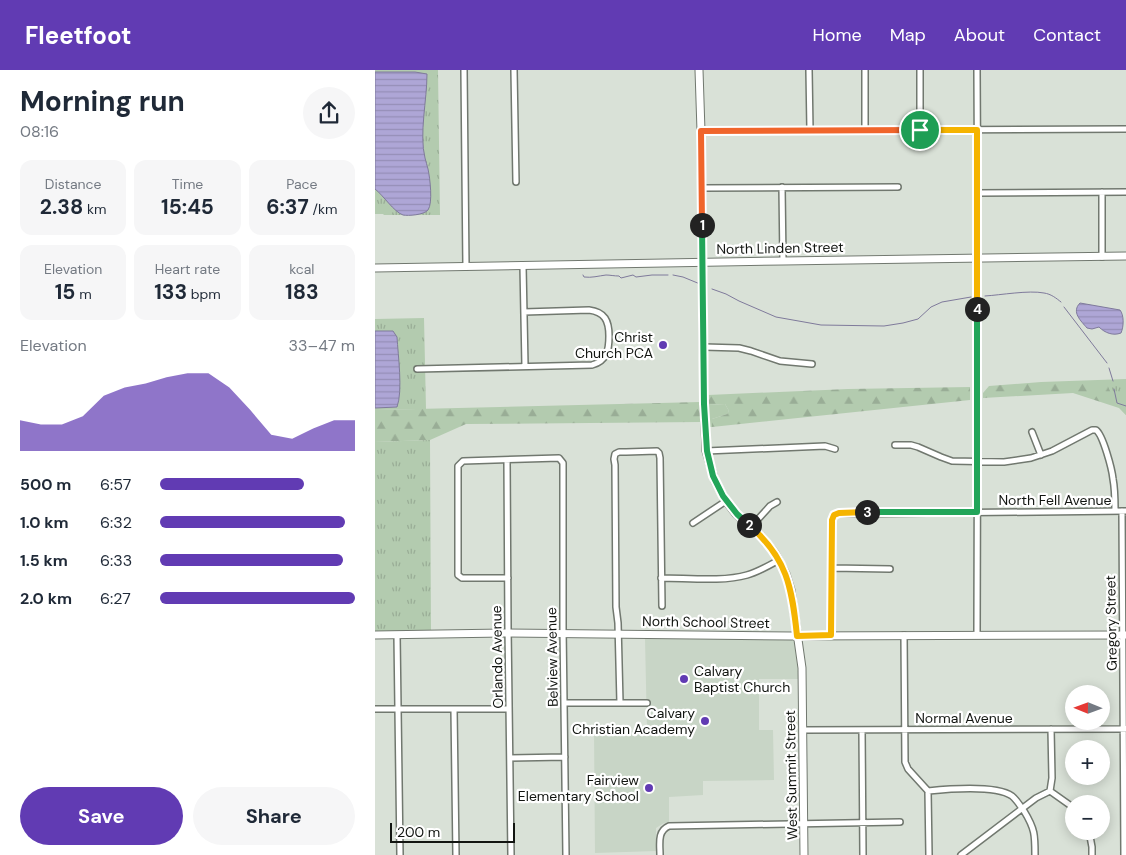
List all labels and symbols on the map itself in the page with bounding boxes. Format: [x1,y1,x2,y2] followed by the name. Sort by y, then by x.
[899,109,941,151] pin
[689,212,715,238] pin: 1
[716,238,844,258] street label: North Linden Street
[965,296,989,322] pin: 4
[575,328,653,362] place label: Christ Church PCA
[657,339,669,351] marker: Christ Church PCA
[998,491,1112,509] street label: North Fell Avenue
[855,500,879,524] pin: 3
[737,512,761,538] pin: 2
[1101,575,1121,671] street label: Gregory Street
[487,605,507,709] street label: Orlando Avenue
[542,607,562,707] street label: Belview Avenue
[642,612,770,632] street label: North School Street
[694,662,790,696] place label: Calvary Baptist Church
[678,673,690,685] marker: Calvary Baptist Church
[1065,685,1110,730] north arrow
[572,704,695,738] place label: Calvary Christian Academy
[915,709,1013,727] street label: Normal Avenue
[781,710,801,840] street label: West Summit Street
[699,715,711,727] marker: Calvary Christian Academy
[518,771,639,805] place label: Fairview Elementary School
[643,782,655,794] marker: Fairview Elementary School
[390,820,515,843] scale bar

